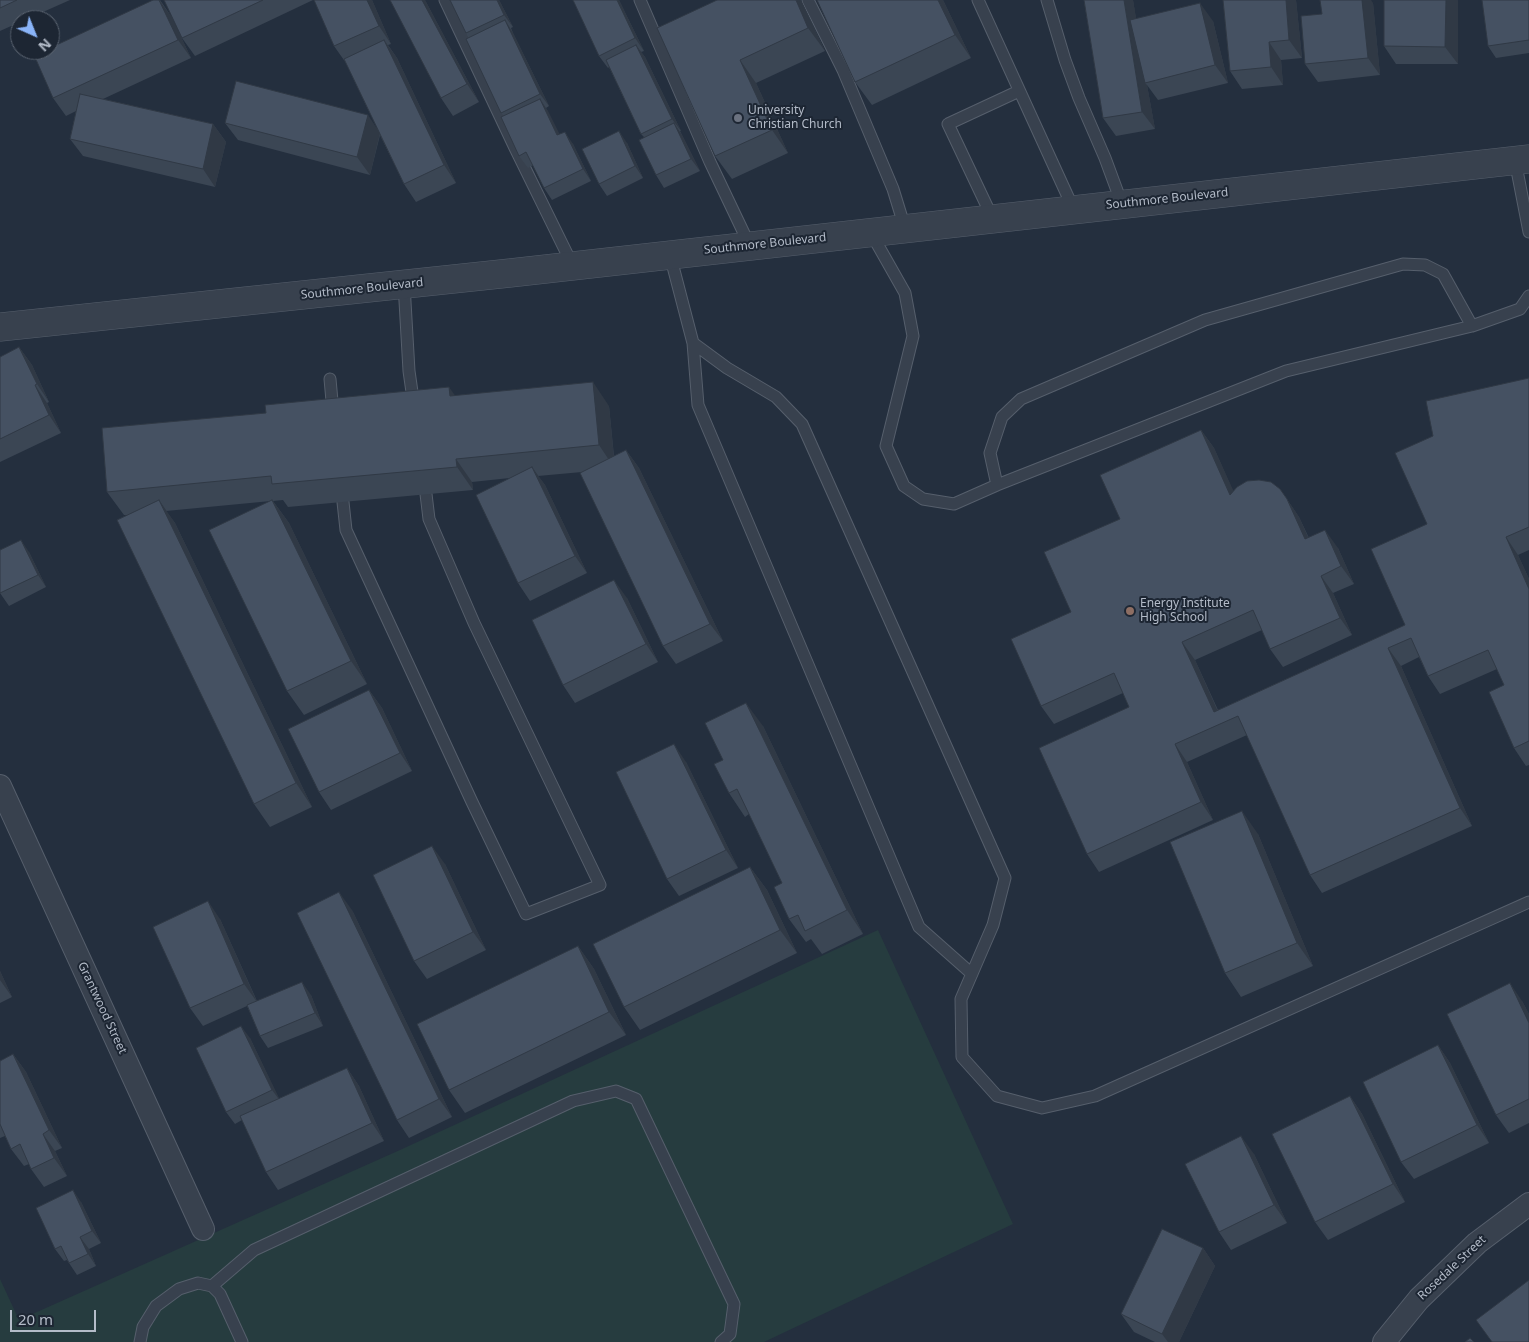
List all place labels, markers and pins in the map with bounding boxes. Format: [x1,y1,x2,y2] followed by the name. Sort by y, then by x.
[748,104,842,132] place label: University Christian Church
[732,112,744,124] marker: University Christian Church
[1140,597,1230,625] place label: Energy Institute High School
[1124,605,1136,617] marker: Energy Institute High School

